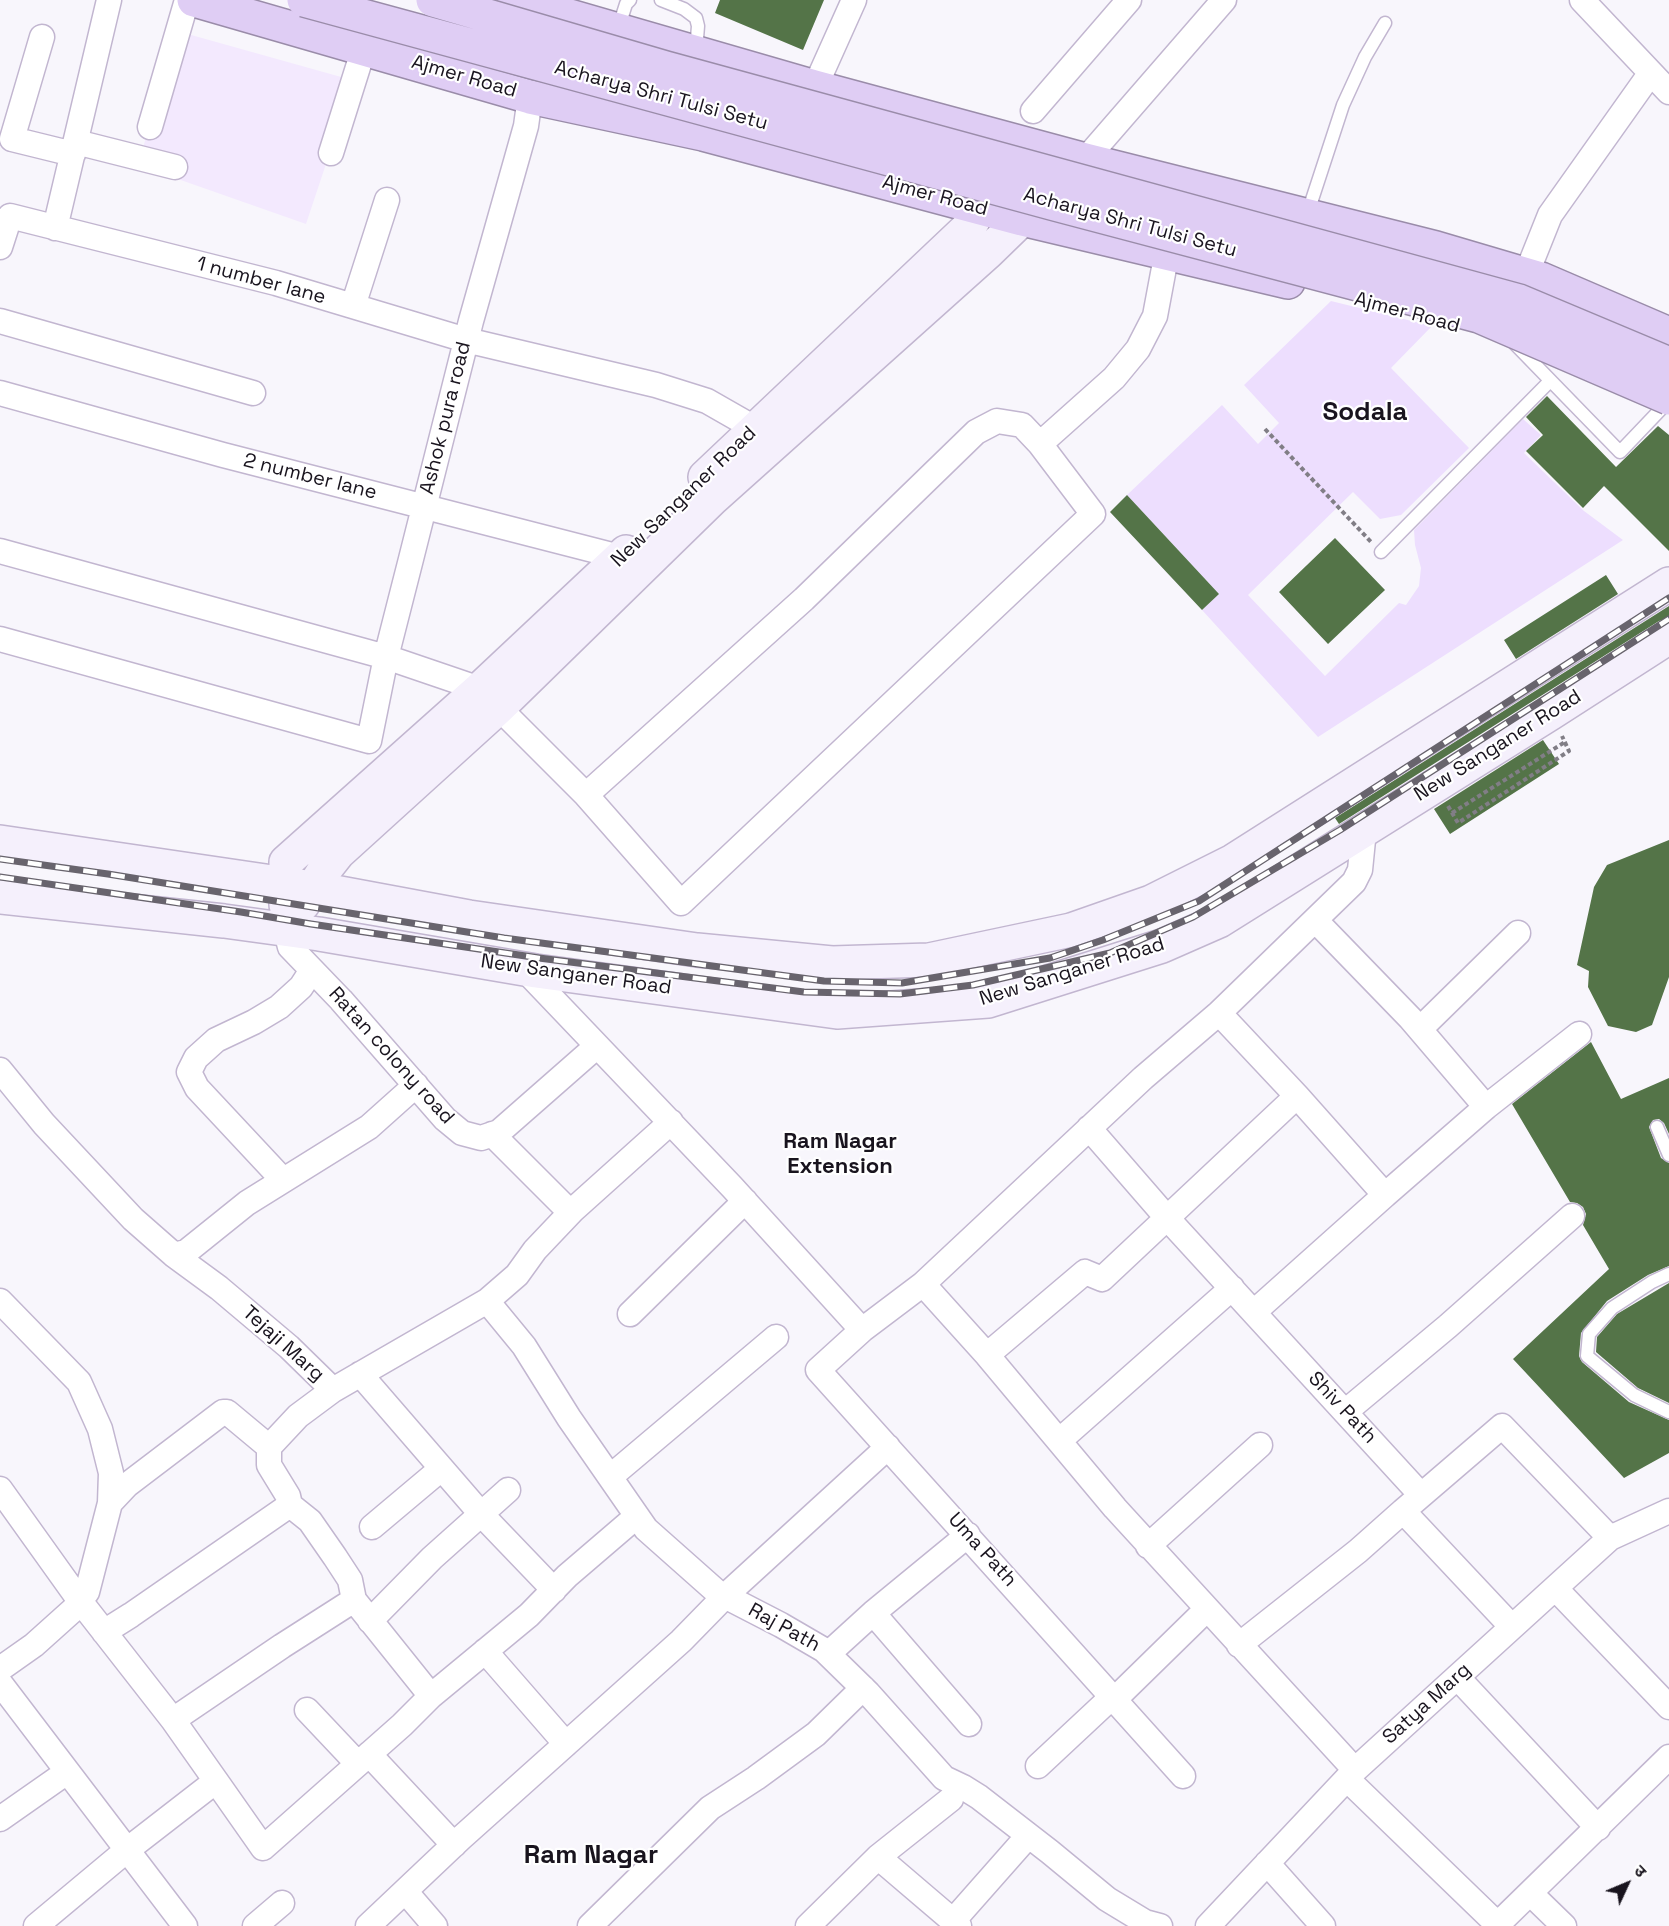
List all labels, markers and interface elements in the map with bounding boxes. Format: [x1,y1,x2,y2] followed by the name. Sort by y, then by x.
[409,51,519,103] street label: Ajmer Road
[552,56,770,136] street label: Acharya Shri Tulsi Setu
[880,170,990,222] street label: Ajmer Road
[1021,183,1239,263] street label: Acharya Shri Tulsi Setu
[194,252,328,310] street label: 1 number lane
[1352,287,1462,339] street label: Ajmer Road
[415,339,477,497] street label: Ashok pura road
[1322,397,1408,429] district label: Sodala
[606,422,762,572] street label: New Sanganer Road
[241,449,379,505] street label: 2 number lane
[1410,685,1586,807] street label: New Sanganer Road
[977,932,1167,1012] street label: New Sanganer Road
[479,950,673,1000] street label: New Sanganer Road
[323,982,459,1130] street label: Ratan colony road
[783,1129,897,1180] district label: Ram Nagar Extension
[237,1301,329,1387] street label: Tejaji Marg
[1303,1367,1381,1449] street label: Shiv Path
[943,1508,1021,1592] street label: Uma Path
[744,1599,824,1657] street label: Raj Path
[1378,1658,1476,1750] street label: Satya Marg
[524,1840,658,1872] district label: Ram Nagar
[1597,1854,1657,1914] north arrow
[1629,1860,1651,1882] text: उ

